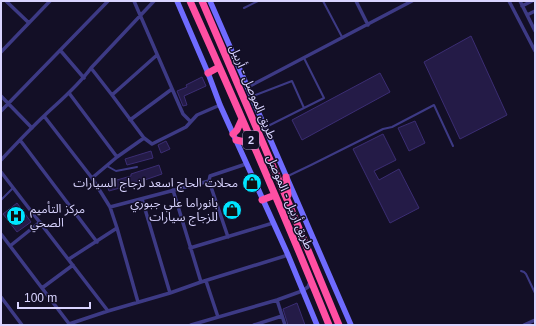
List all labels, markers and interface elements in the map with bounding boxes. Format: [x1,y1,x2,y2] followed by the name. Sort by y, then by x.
[226,42,280,142] street label: طريق الموصل - أربيل
[243,131,259,149] road number: 2
[263,152,317,252] street label: طريق أربيل - الموصل
[241,172,263,194] shop icon: محلات الحاج اسعد لزجاج السيارات
[73,176,238,192] place label: محلات الحاج اسعد لزجاج السيارات
[130,196,218,226] place label: بانوراما علي جبوري للزجاج سيارات
[221,199,243,221] shop icon: بانوراما علي جبوري للزجاج سيارات
[30,201,85,233] place label: مركز التأميم الصحي
[5,205,27,227] hospital icon: مركز التأميم الصحي
[18,284,90,310] scale bar
[24,291,57,305] text: 100 m

